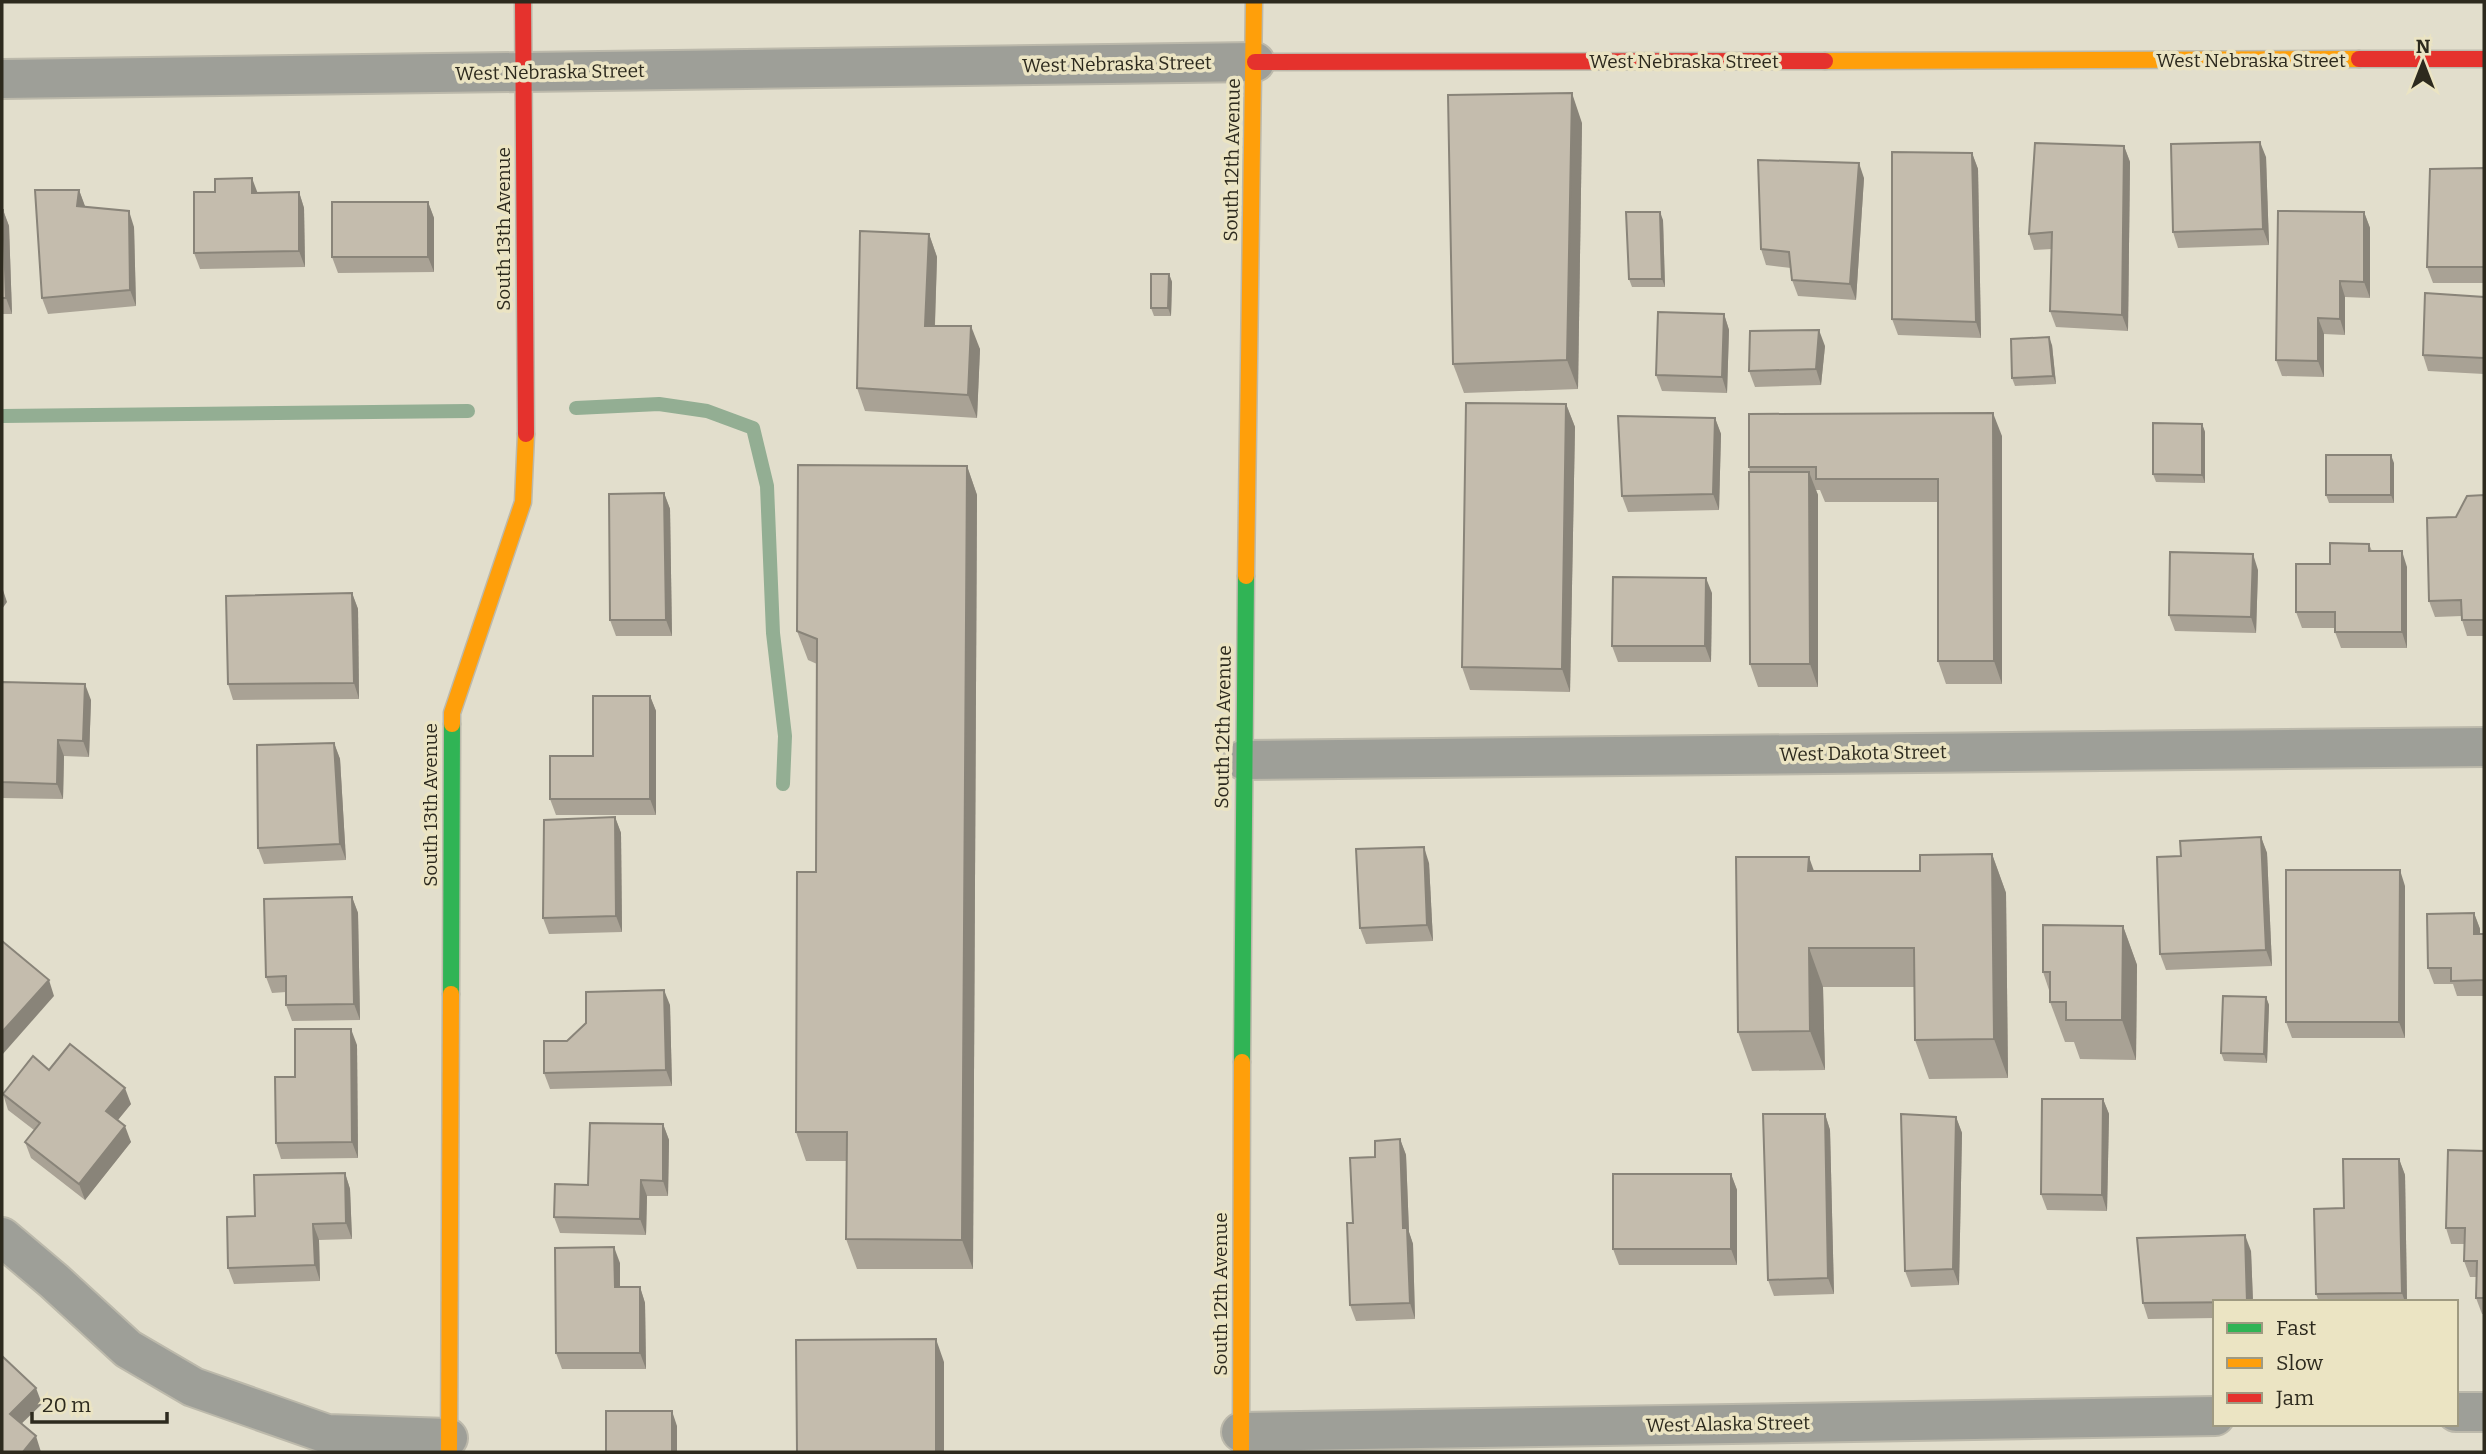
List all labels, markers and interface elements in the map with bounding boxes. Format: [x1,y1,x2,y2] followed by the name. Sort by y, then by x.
[2388,28,2458,98] north arrow
[2416,35,2431,58] text: N
[2156,49,2346,72] street label: West Nebraska Street
[1589,50,1779,73] street label: West Nebraska Street
[1022,51,1212,77] street label: West Nebraska Street
[455,59,645,85] street label: West Nebraska Street
[1219,78,1245,242] street label: South 12th Avenue
[492,147,515,311] street label: South 13th Avenue
[1210,645,1236,809] street label: South 12th Avenue
[419,723,442,887] street label: South 13th Avenue
[1779,740,1947,766] street label: West Dakota Street
[1209,1212,1232,1376] street label: South 12th Avenue
[2213,1300,2458,1426] legend
[2276,1315,2317,1341] text: Fast
[2276,1350,2323,1376] text: Slow
[32,1380,166,1424] scale bar
[2275,1385,2314,1411] text: Jam
[42,1392,91,1418] text: 20 m
[1646,1411,1810,1437] street label: West Alaska Street

